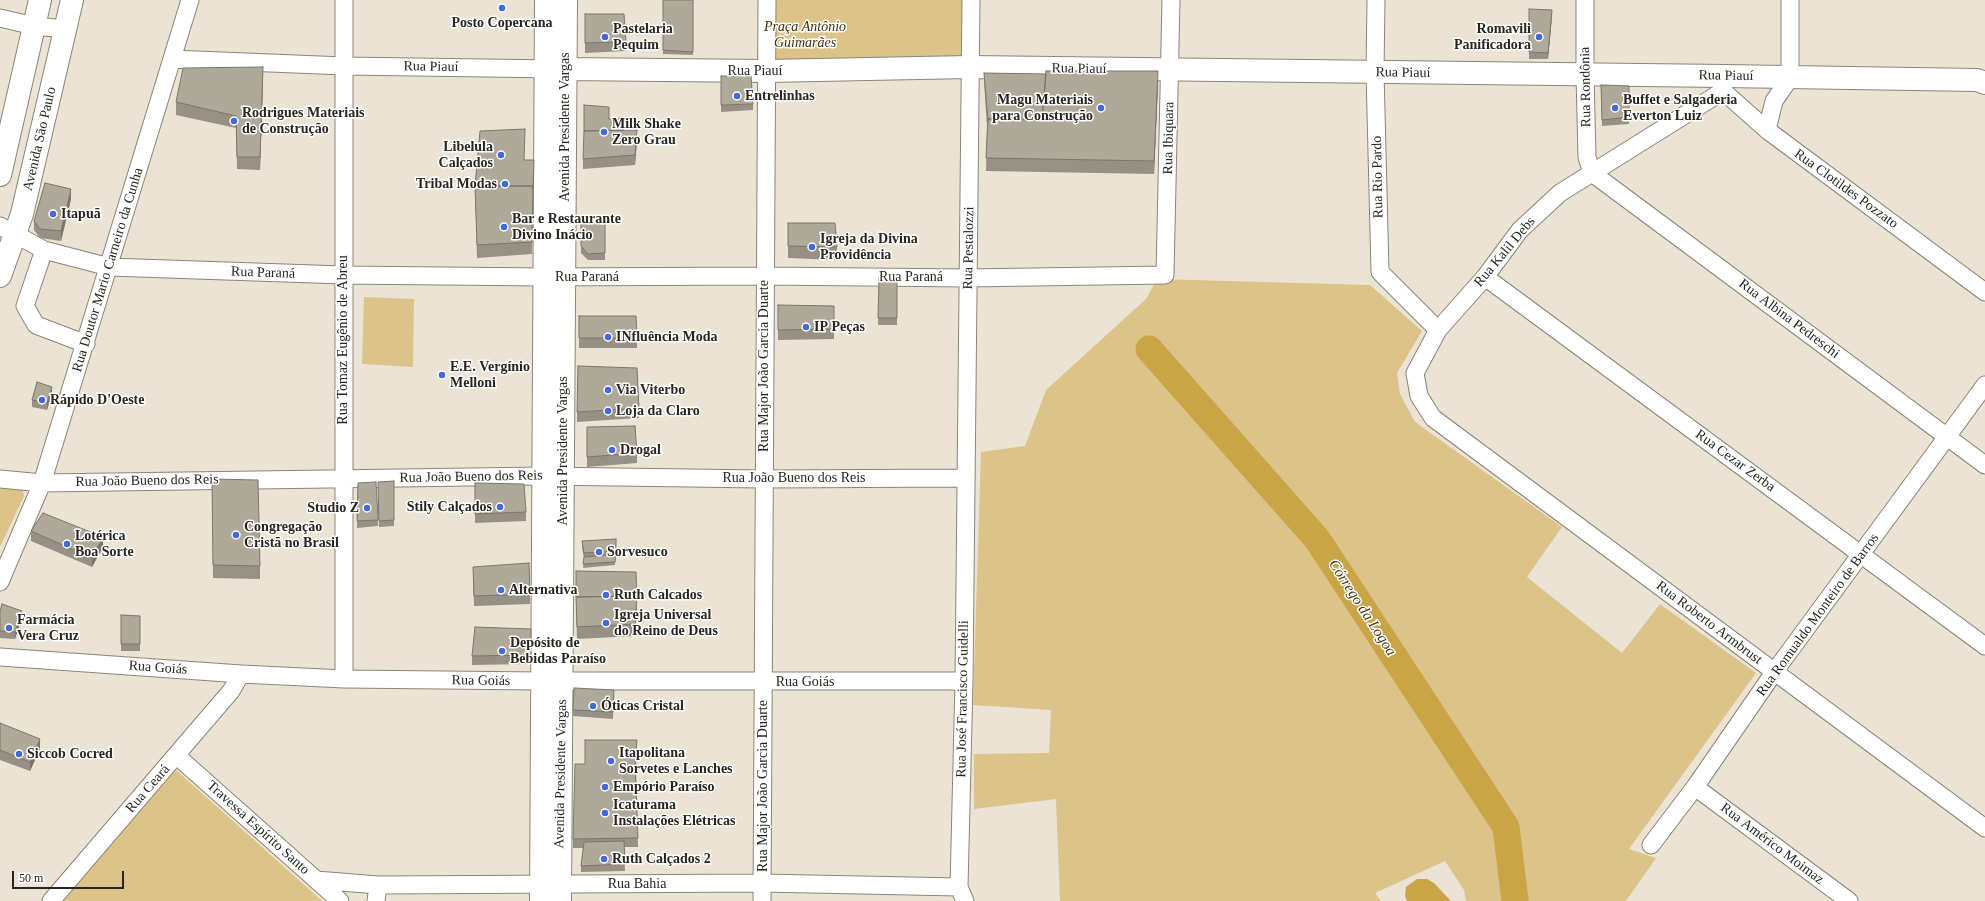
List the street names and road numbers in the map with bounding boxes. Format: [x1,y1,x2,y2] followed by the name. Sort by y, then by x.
[1577,47,1595,127] street label: Rua Rondônia
[557,52,573,202] street label: Avenida Presidente Vargas
[403,58,459,76] street label: Rua Piauí
[1051,60,1107,78] street label: Rua Piauí
[728,63,782,79] street label: Rua Piauí
[1375,64,1431,82] street label: Rua Piauí
[1698,67,1754,85] street label: Rua Piauí
[20,85,60,193] street label: Avenida São Paulo
[1160,102,1178,174] street label: Rua Ibiquara
[1369,136,1387,218] street label: Rua Rio Pardo
[1791,146,1901,232] street label: Rua Clotildes Pozzato
[69,166,147,374] street label: Rua Doutor Mario Carneiro da Cunha
[960,206,978,290] street label: Rua Pestalozzi
[1471,214,1539,290] street label: Rua Kalil Debs
[335,255,351,425] street label: Rua Tomaz Eugênio de Abreu
[231,263,295,283] street label: Rua Paraná
[555,269,619,285] street label: Rua Paraná
[879,269,943,285] street label: Rua Paraná
[1735,276,1843,362] street label: Rua Albina Pedreschi
[756,280,772,452] street label: Rua Major João Garcia Duarte
[555,376,571,526] street label: Avenida Presidente Vargas
[1692,426,1778,496] street label: Rua Cezar Zerba
[399,467,543,487] street label: Rua João Bueno dos Reis
[722,470,866,486] street label: Rua João Bueno dos Reis
[75,471,219,491] street label: Rua João Bueno dos Reis
[1753,530,1883,700] street label: Rua Romualdo Monteiro de Barros
[1653,578,1765,668] street label: Rua Roberto Armbrust
[953,620,973,778] street label: Rua José Francisco Guidelli
[128,658,188,678] street label: Rua Goiás
[452,672,510,690] street label: Rua Goiás
[776,674,834,690] street label: Rua Goiás
[551,699,571,849] street label: Avenida Presidente Vargas
[755,700,771,872] street label: Rua Major João Garcia Duarte
[122,761,174,817] street label: Rua Ceará
[203,777,313,879] street label: Travessa Espírito Santo
[1717,800,1827,888] street label: Rua Américo Moimaz
[608,876,666,892] street label: Rua Bahia

